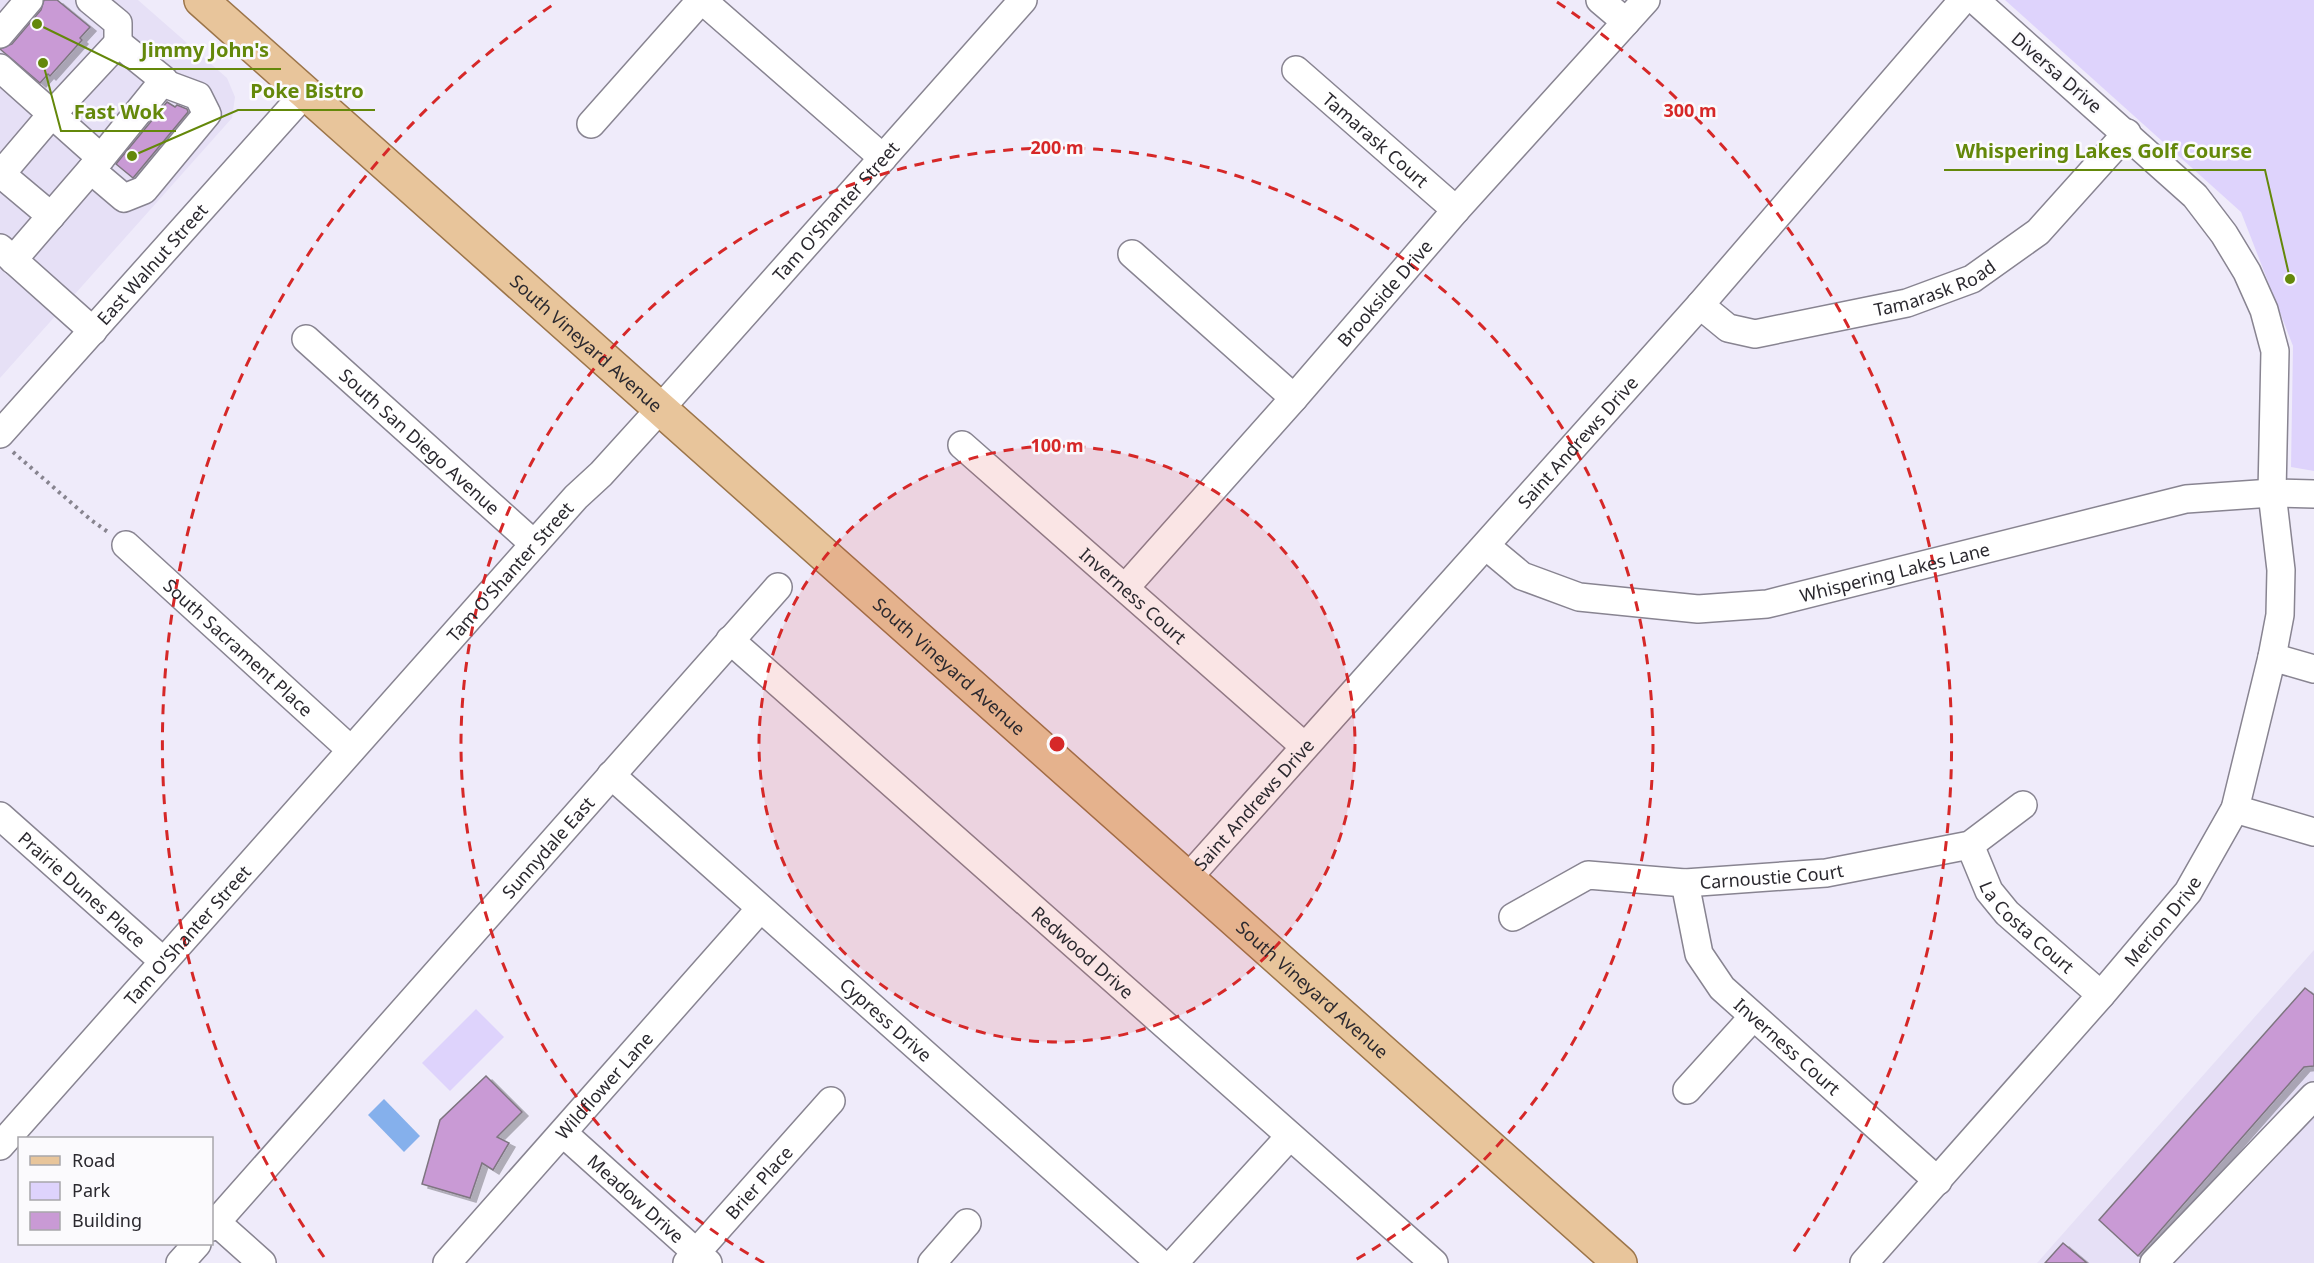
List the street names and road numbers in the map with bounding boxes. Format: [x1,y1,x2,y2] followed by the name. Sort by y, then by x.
[2007,26,2107,118] street label: Diversa Drive
[1318,87,1434,193] street label: Tamarask Court
[767,136,905,286] street label: Tam O'Shanter Street
[91,198,213,330] street label: East Walnut Street
[1332,234,1437,351] street label: Brookside Drive
[1872,254,2000,321] street label: Tamarask Road
[505,269,668,417] street label: South Vineyard Avenue
[334,363,505,520] street label: South San Diego Avenue
[1512,371,1643,513] street label: Saint Andrews Drive
[441,496,579,647] street label: Tam O'Shanter Street
[1797,537,1992,607] street label: Whispering Lakes Lane
[1075,542,1192,649] street label: Inverness Court
[159,573,318,722] street label: South Sacrament Place
[868,592,1031,740] street label: South Vineyard Avenue
[1188,733,1319,876] street label: Saint Andrews Drive
[496,791,600,903] street label: Sunnydale East
[13,826,151,952] street label: Prairie Dunes Place
[1699,858,1846,894] street label: Carnoustie Court
[119,860,256,1010] street label: Tam O'Shanter Street
[2118,872,2206,971] street label: Merion Drive
[1974,877,2080,979] street label: La Costa Court
[1027,901,1139,1004] street label: Redwood Drive
[1231,915,1394,1063] street label: South Vineyard Avenue
[835,972,937,1067] street label: Cypress Drive
[1729,993,1846,1100] street label: Inverness Court
[550,1027,658,1144] street label: Wildflower Lane
[720,1140,798,1224] street label: Brier Place
[583,1149,689,1248] street label: Meadow Drive

